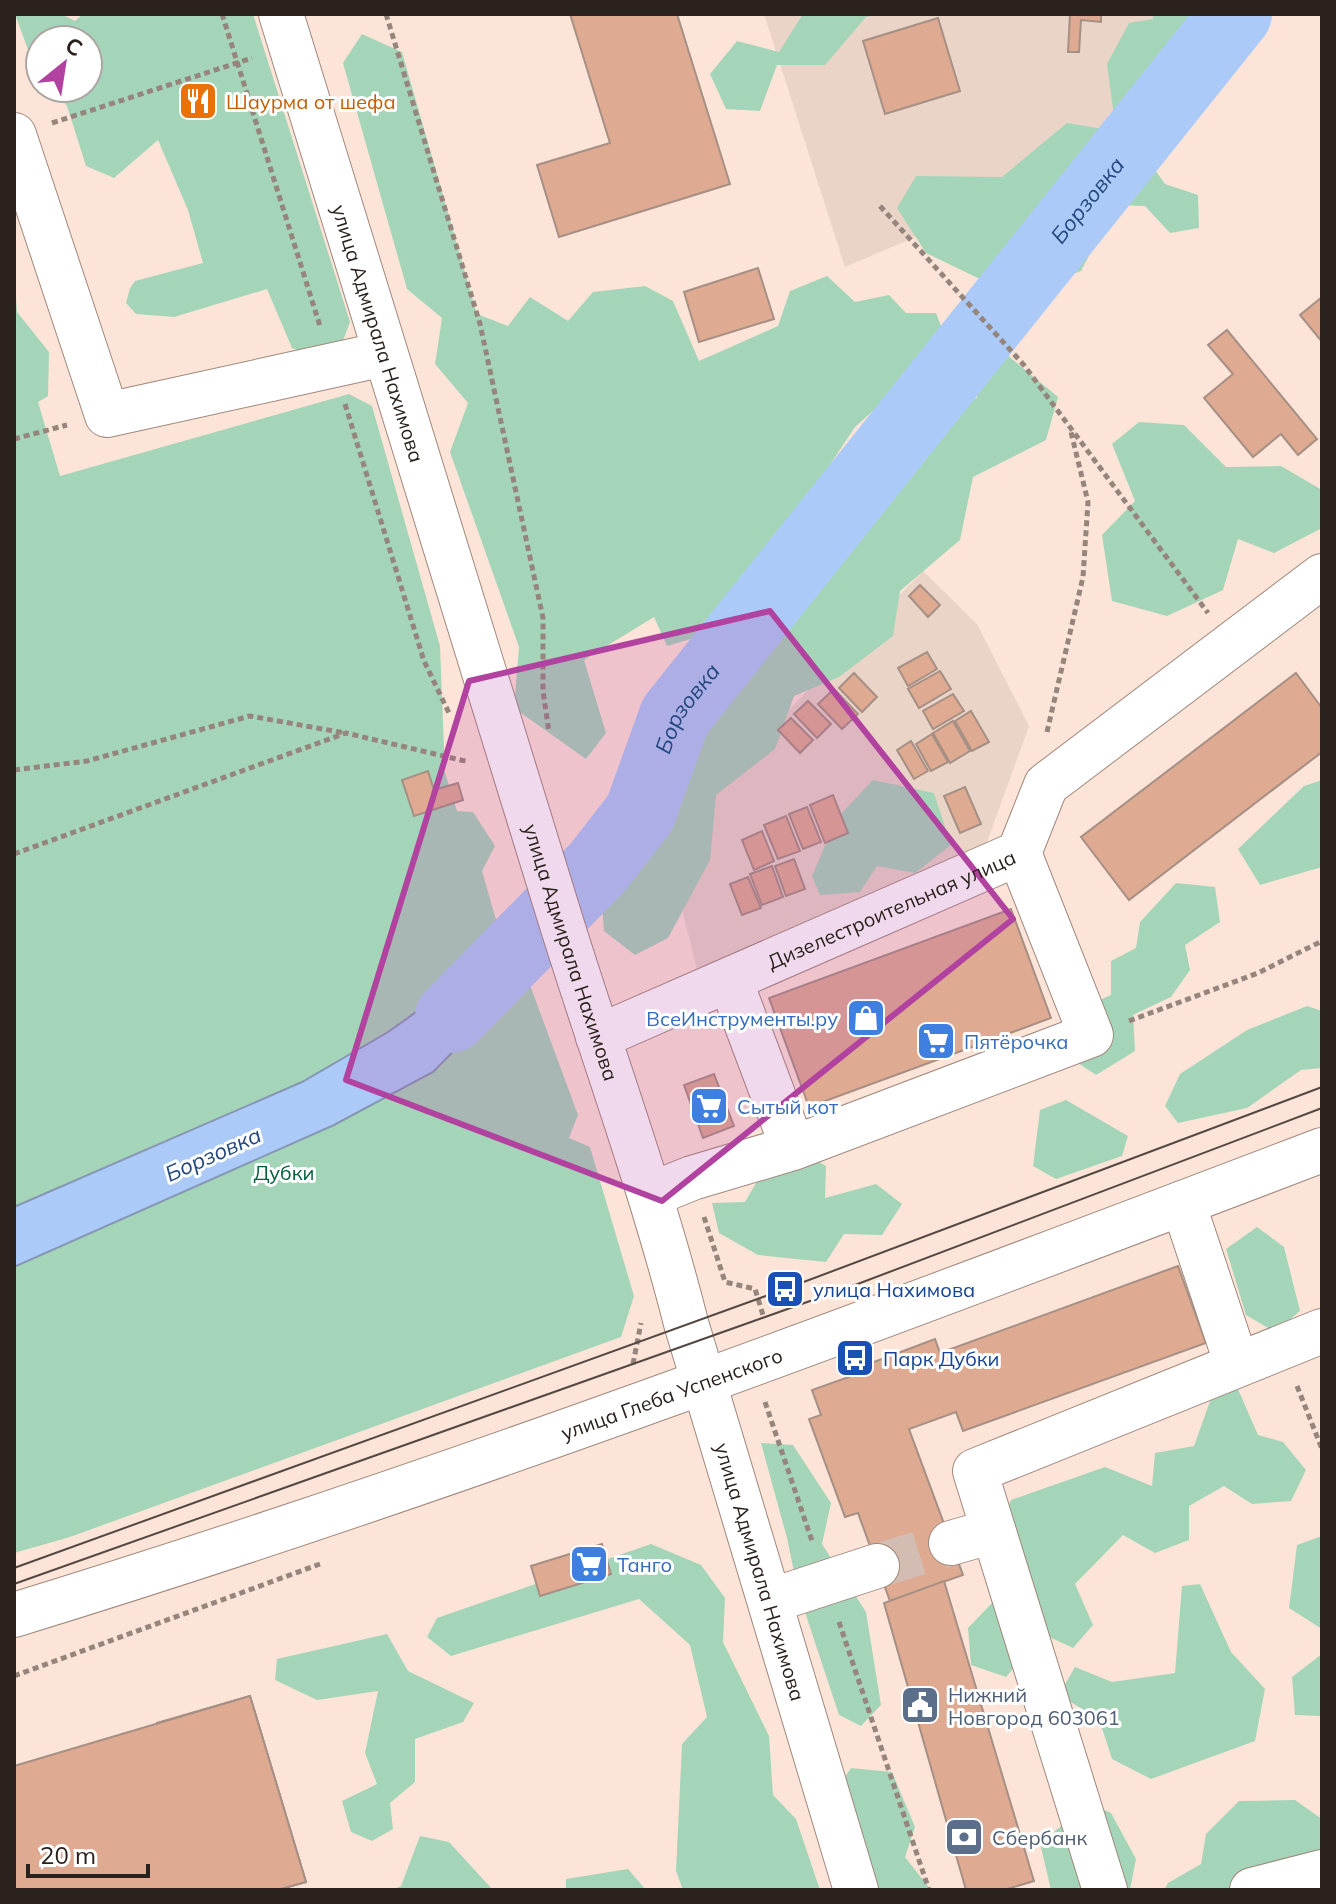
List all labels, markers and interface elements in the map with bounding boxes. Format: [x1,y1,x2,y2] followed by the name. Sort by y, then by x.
[24,24,104,104] north arrow
[60,31,88,63] text: С
[177,80,219,122] restaurant icon: Шаурма от шефа
[226,89,396,114] place label: Шаурма от шефа
[1044,151,1130,249] water label: Борзовка
[327,202,430,465] street label: улица Адмирала Нахимова
[649,657,726,757] water label: Борзовка
[519,821,624,1084] street label: улица Адмирала Нахимова
[763,844,1019,974] street label: Дизелестроительная улица
[845,997,887,1039] shop icon: ВсеИнструменты.ру
[646,1006,838,1031] place label: ВсеИнструменты.ру
[915,1020,957,1062] supermarket icon: Пятёрочка
[964,1029,1068,1054] place label: Пятёрочка
[688,1085,730,1127] supermarket icon: Сытый кот
[737,1094,839,1119] place label: Сытый кот
[160,1120,266,1188] water label: Борзовка
[254,1160,314,1185] park label: Дубки
[764,1268,806,1310] bus stop icon: улица Нахимова
[813,1277,975,1302] place label: улица Нахимова
[834,1337,876,1379] bus stop icon: Парк Дубки
[557,1342,786,1445] street label: улица Глеба Успенского
[883,1346,999,1371] place label: Парк Дубки
[710,1440,811,1704] street label: улица Адмирала Нахимова
[568,1543,610,1585] supermarket icon: Танго
[617,1552,672,1577] place label: Танго
[948,1682,1120,1730] place label: Нижний Новгород 603061
[899,1684,941,1726] public building icon: Нижний Новгород 603061
[943,1816,985,1858] bank icon: Сбербанк
[992,1825,1087,1850] place label: Сбербанк
[28,1828,148,1878] scale bar
[40,1840,96,1870] text: 20 m

